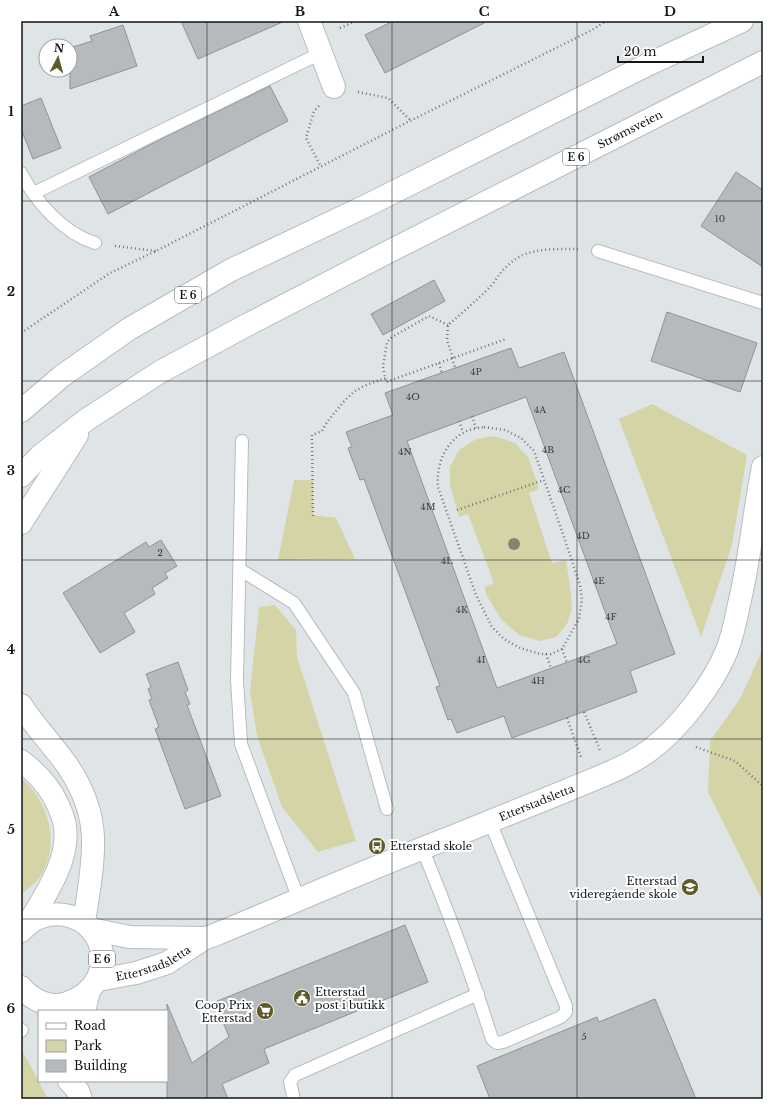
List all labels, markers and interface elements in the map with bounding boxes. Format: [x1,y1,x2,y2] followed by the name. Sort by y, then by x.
[108,3,120,20] text: A
[295,3,305,20] text: B
[479,3,490,20] text: C
[664,3,676,20] text: D
[38,38,78,78] north arrow
[618,38,703,64] scale bar
[53,41,66,56] text: N
[624,44,656,59] text: 20 m
[8,103,14,120] text: 1
[595,107,665,152] street label: Strømsveien
[563,149,589,165] road number: E 6
[715,213,725,224] house number: 10
[7,283,15,300] text: 2
[175,287,201,303] road number: E 6
[470,366,482,377] house number: 4P
[406,391,420,402] house number: 4O
[534,404,547,415] house number: 4A
[542,444,554,455] house number: 4B
[398,446,412,457] house number: 4N
[7,462,15,479] text: 3
[558,484,570,495] house number: 4C
[420,501,436,512] house number: 4M
[576,530,590,541] house number: 4D
[157,547,163,558] house number: 2
[441,555,453,566] house number: 4L
[593,575,605,586] house number: 4E
[456,604,469,615] house number: 4K
[605,611,617,622] house number: 4F
[7,641,16,658] text: 4
[476,654,486,665] house number: 4I
[577,654,591,665] house number: 4G
[531,675,545,686] house number: 4H
[497,781,577,824] street label: Etterstadsletta
[7,821,15,838] text: 5
[367,836,387,856] bus stop icon: Etterstad skole
[390,839,472,853] place label: Etterstad skole
[569,874,678,901] place label: Etterstad videregående skole
[680,877,700,897] school or university icon: Etterstad videregående skole
[114,942,194,984] street label: Etterstadsletta
[89,951,115,967] road number: E 6
[315,985,385,1012] place label: Etterstad post i butikk
[292,988,312,1008] public building icon: Etterstad post i butikk
[195,998,253,1025] place label: Coop Prix Etterstad
[7,1000,16,1017] text: 6
[255,1001,275,1021] supermarket icon: Coop Prix Etterstad
[38,1010,168,1082] legend
[74,1018,106,1033] text: Road
[581,1031,587,1042] house number: 5
[74,1038,102,1053] text: Park
[74,1058,128,1073] text: Building

